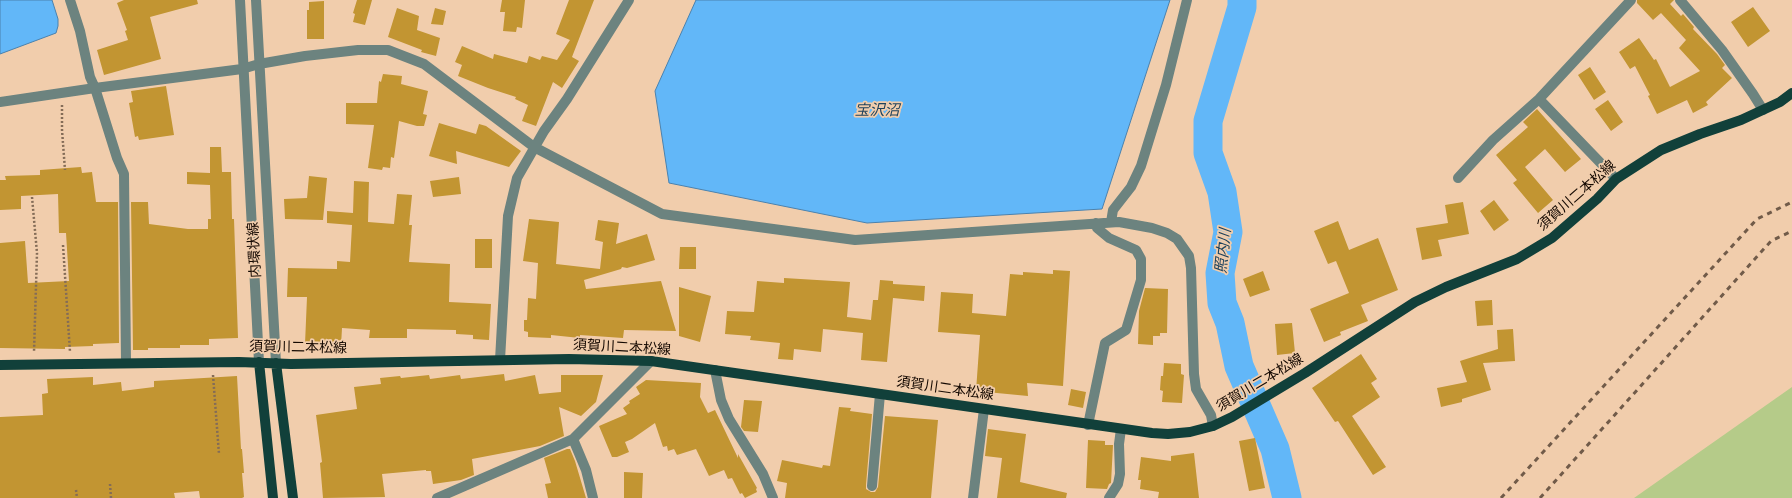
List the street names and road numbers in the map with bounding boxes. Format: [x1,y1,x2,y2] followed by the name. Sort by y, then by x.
[1535,158,1619,234] street label: 須賀川二本松線
[245,222,265,278] street label: 内環状線
[573,337,671,359] street label: 須賀川二本松線
[249,339,347,357] street label: 須賀川二本松線
[1214,351,1306,415] street label: 須賀川二本松線
[895,374,995,404] street label: 須賀川二本松線

